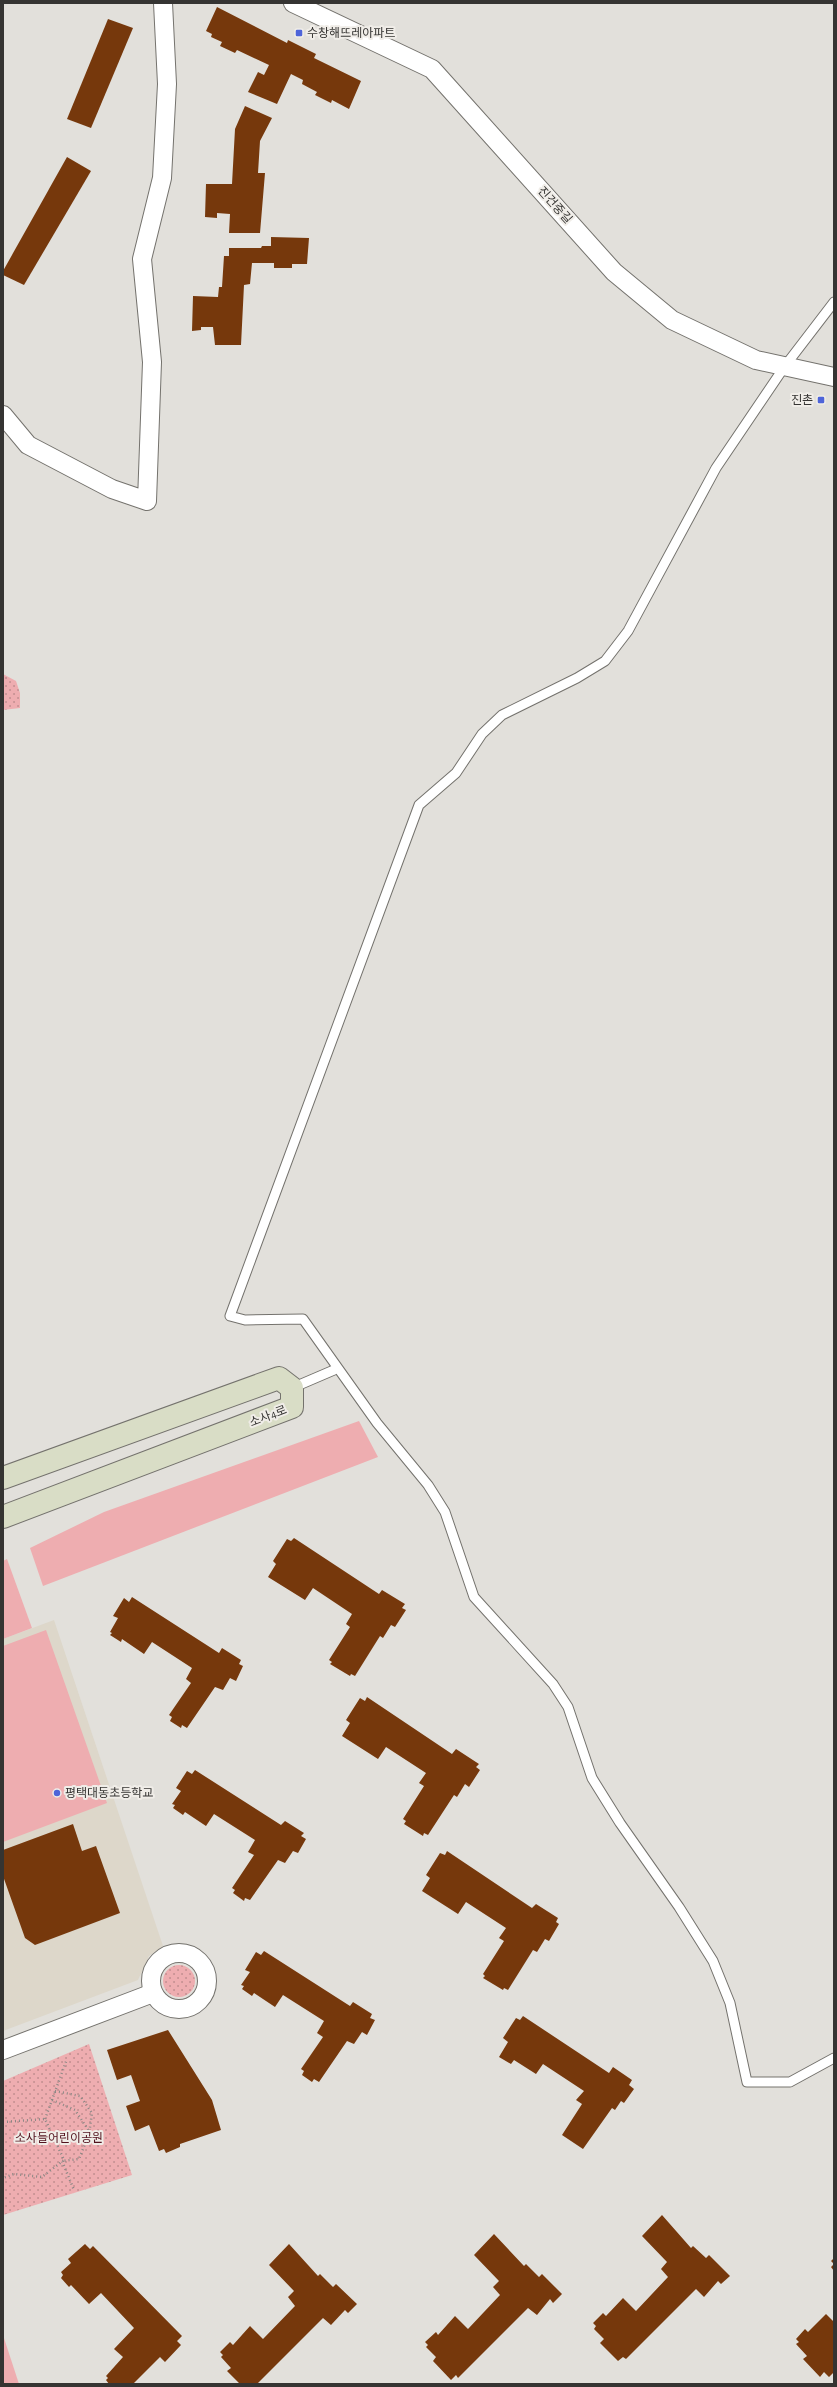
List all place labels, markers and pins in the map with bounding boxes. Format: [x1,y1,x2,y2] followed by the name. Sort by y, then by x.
[307,27,395,39] place label: 수창해뜨레아파트
[294,28,304,38] marker: 수창해뜨레아파트
[791,394,813,406] place label: 진촌
[816,395,826,405] marker: 진촌
[65,1786,153,1799] place label: 평택대동초등학교
[52,1788,62,1798] marker: 평택대동초등학교

